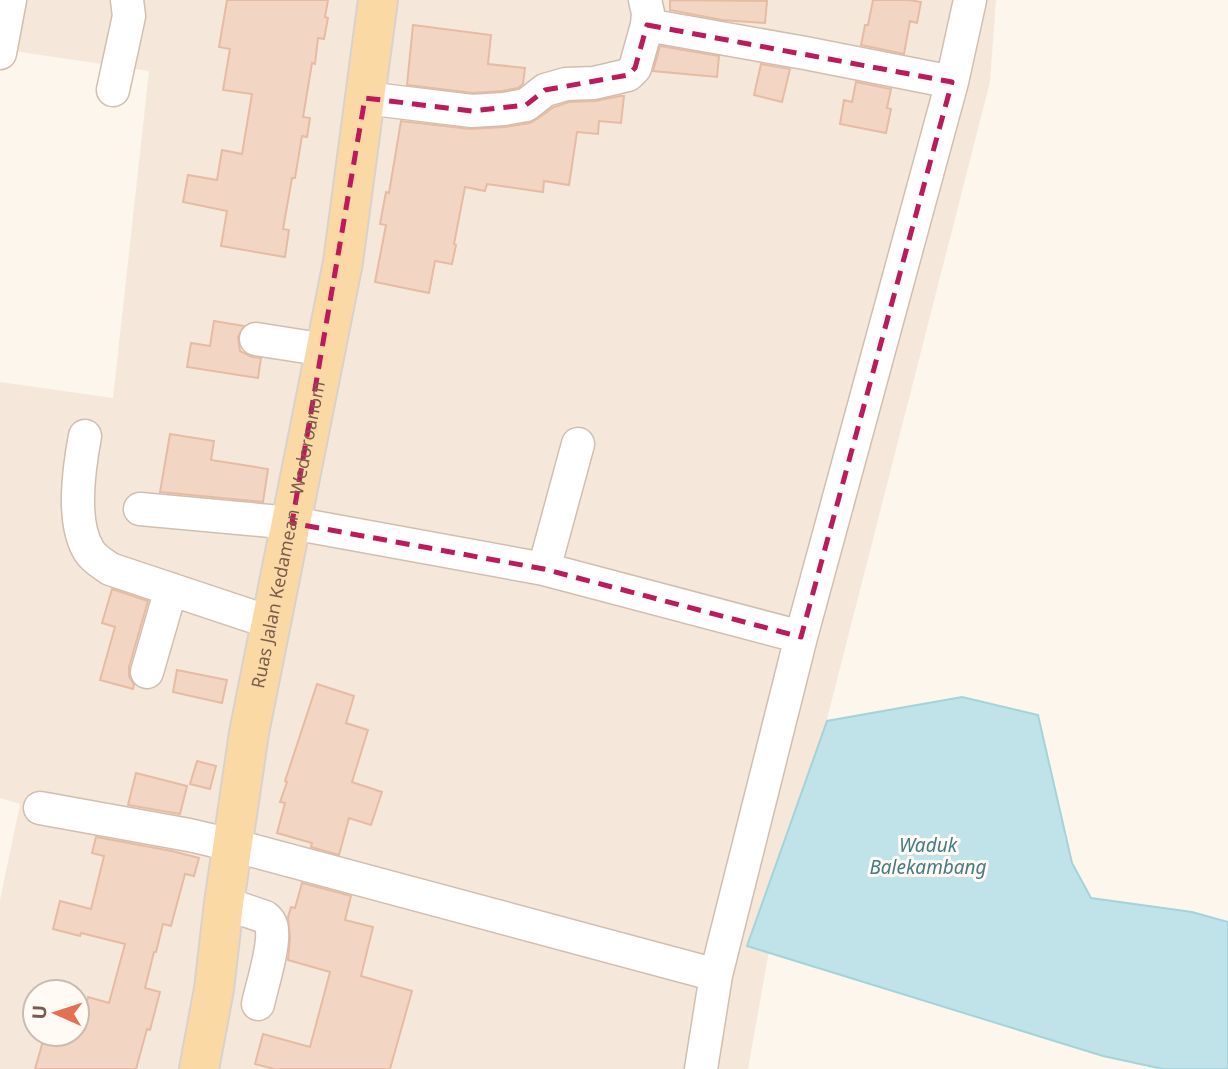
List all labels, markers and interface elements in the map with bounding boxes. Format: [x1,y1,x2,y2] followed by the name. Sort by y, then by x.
[245,379,330,690] street label: Ruas Jalan Kedamean - Wedoroanom
[869,832,987,880] water label: Waduk Balekambang
[21,978,91,1048] north arrow
[26,1004,52,1020] text: U

